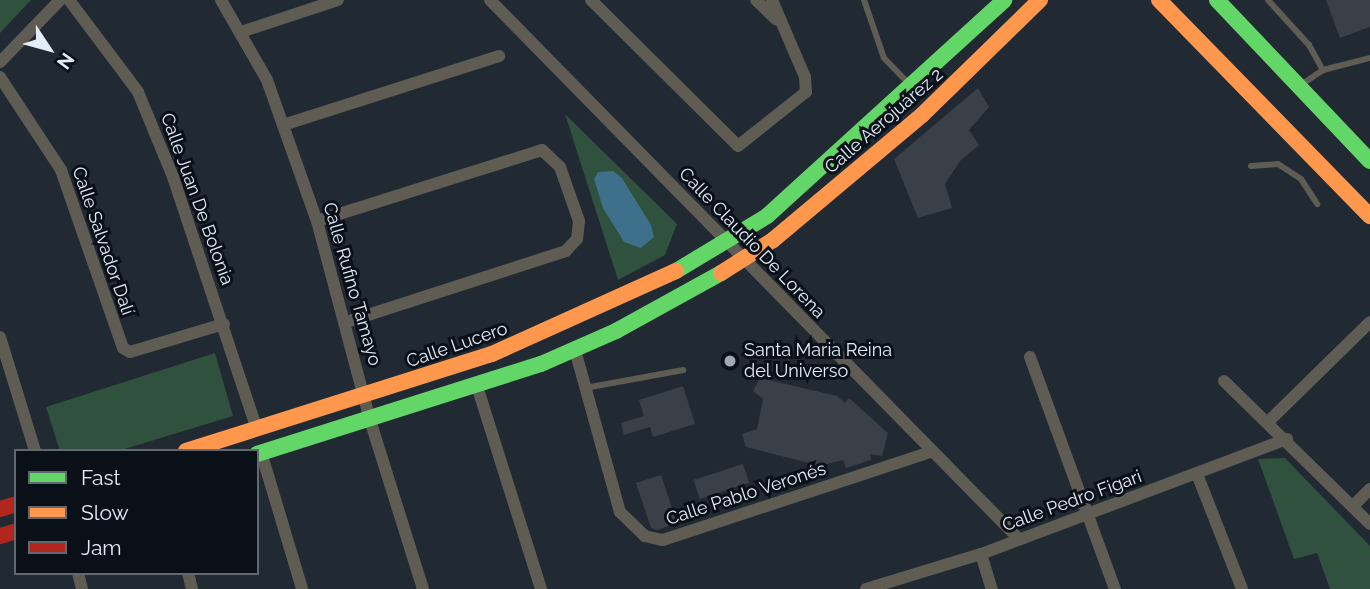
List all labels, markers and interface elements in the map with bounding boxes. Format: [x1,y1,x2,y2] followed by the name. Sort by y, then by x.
[14,14,84,84] north arrow
[53,49,79,74] text: N
[820,64,948,178] street label: Calle Aerojuárez 2
[156,110,238,288] street label: Calle Juan De Bolonia
[674,163,830,323] street label: Calle Claudio De Lorena
[67,164,139,318] street label: Calle Salvador Dalí
[318,200,386,368] street label: Calle Rufino Tamayo
[404,318,510,372] street label: Calle Lucero
[744,340,892,382] place label: Santa Maria Reina del Universo
[722,353,738,369] marker: Santa Maria Reina del Universo
[14,449,259,575] legend
[663,458,829,530] street label: Calle Pablo Veronés
[81,465,121,490] text: Fast
[999,466,1145,536] street label: Calle Pedro Figari
[81,500,129,525] text: Slow
[81,535,122,560] text: Jam

